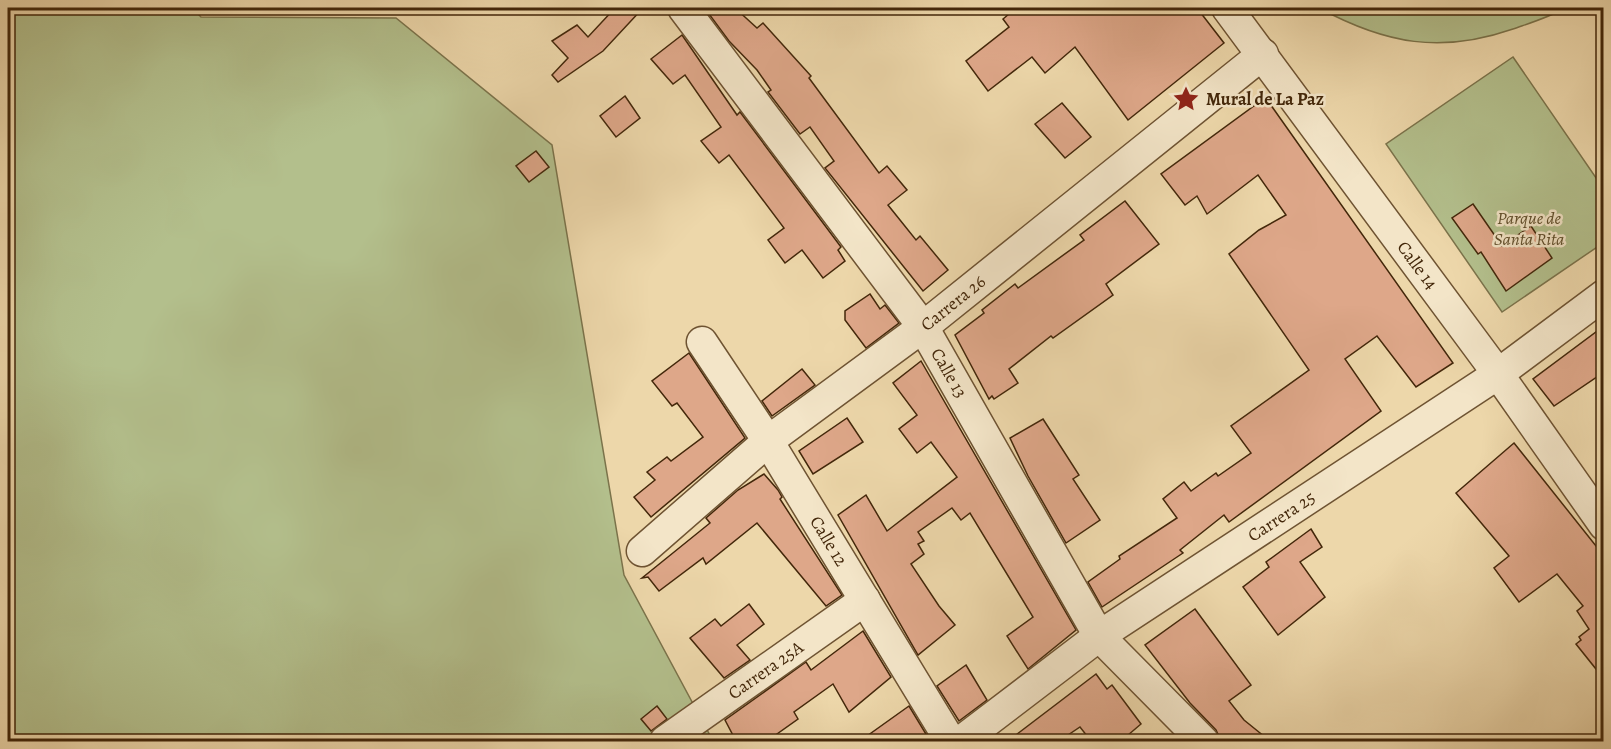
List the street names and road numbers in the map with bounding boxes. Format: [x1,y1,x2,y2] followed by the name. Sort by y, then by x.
[1392,236,1443,294] street label: Calle 14
[915,270,990,336] street label: Carrera 26
[925,344,973,402] street label: Calle 13
[1243,485,1320,547] street label: Carrera 25
[804,511,854,571] street label: Calle 12
[723,635,808,705] street label: Carrera 25A

